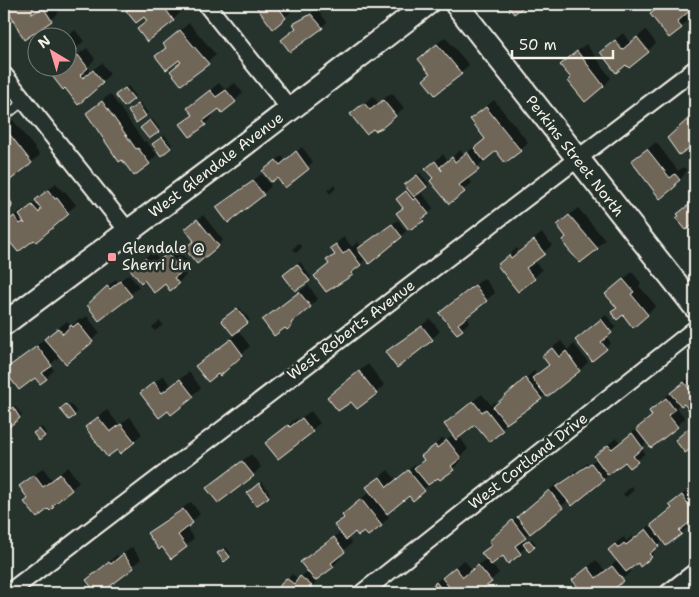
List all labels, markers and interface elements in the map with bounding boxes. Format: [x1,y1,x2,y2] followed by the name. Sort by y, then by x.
[28,28,78,78] north arrow
[512,28,613,60] scale bar
[34,31,54,52] text: N
[519,35,557,55] text: 50 m
[521,91,629,221] street label: Perkins Street North
[145,108,287,222] street label: West Glendale Avenue
[122,238,205,275] place label: Glendale @ Sherri Lin
[106,251,118,263] marker: Glendale @ Sherri Lin
[283,275,419,385] street label: West Roberts Avenue
[464,408,592,514] street label: West Cortland Drive

